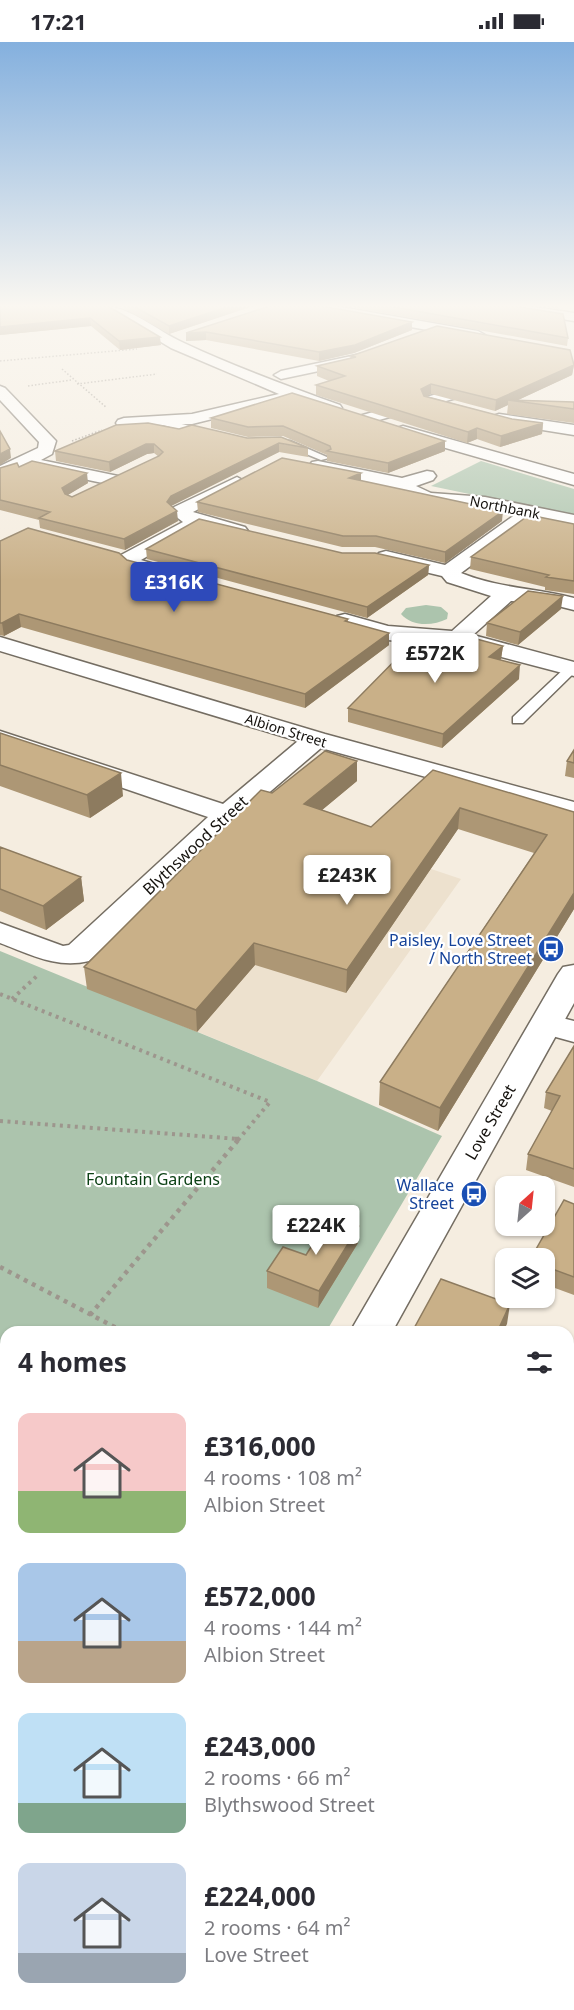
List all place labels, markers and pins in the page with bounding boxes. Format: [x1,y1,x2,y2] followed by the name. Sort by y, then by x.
[132,562,216,613] pin: £316K
[393,633,477,684] pin: £572K
[305,855,389,906] pin: £243K
[389,929,532,969] place label: Paisley, Love Street / North Street
[536,934,566,964] bus stop icon: Paisley, Love Street / North Street
[397,1174,454,1214] place label: Wallace Street
[459,1179,489,1209] bus stop icon: Wallace Street
[274,1205,358,1256] pin: £224K

